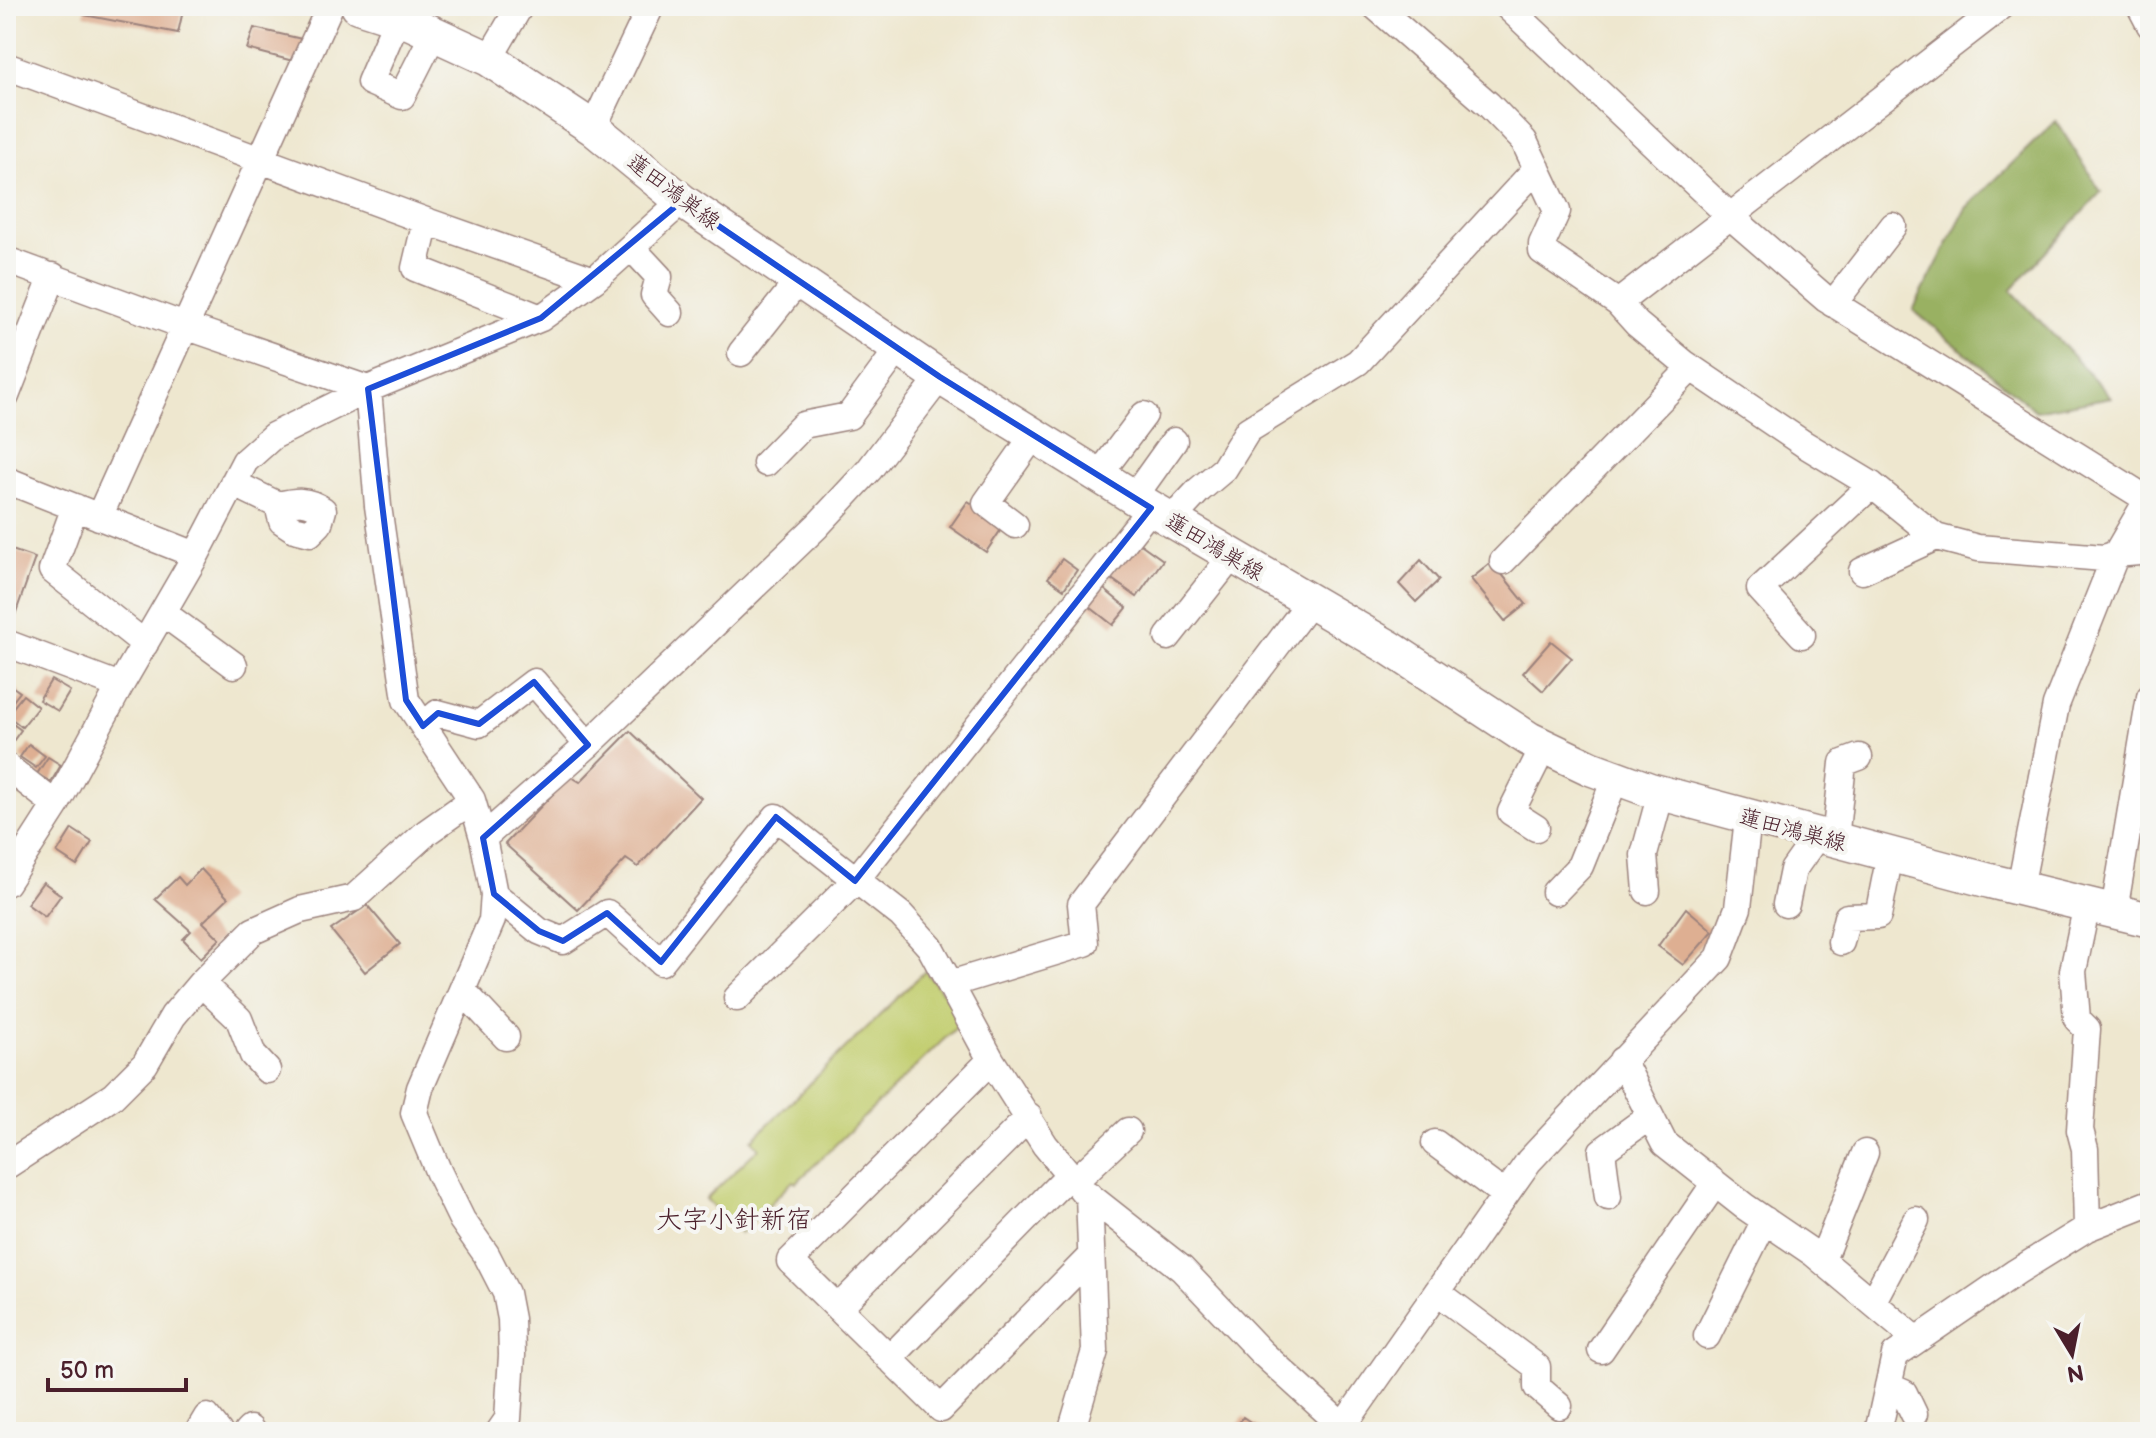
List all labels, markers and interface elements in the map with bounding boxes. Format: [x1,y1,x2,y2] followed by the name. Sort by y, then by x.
[621,148,725,236] street label: 蓮田鴻巣線
[1160,507,1268,587] street label: 蓮田鴻巣線
[1736,803,1849,858] street label: 蓮田鴻巣線
[656,1205,812,1236] district label: 大字小針新宿
[2032,1314,2112,1394] north arrow
[48,1342,186,1392] scale bar
[60,1356,114,1385] text: 50 m
[2065,1357,2086,1387] text: N

